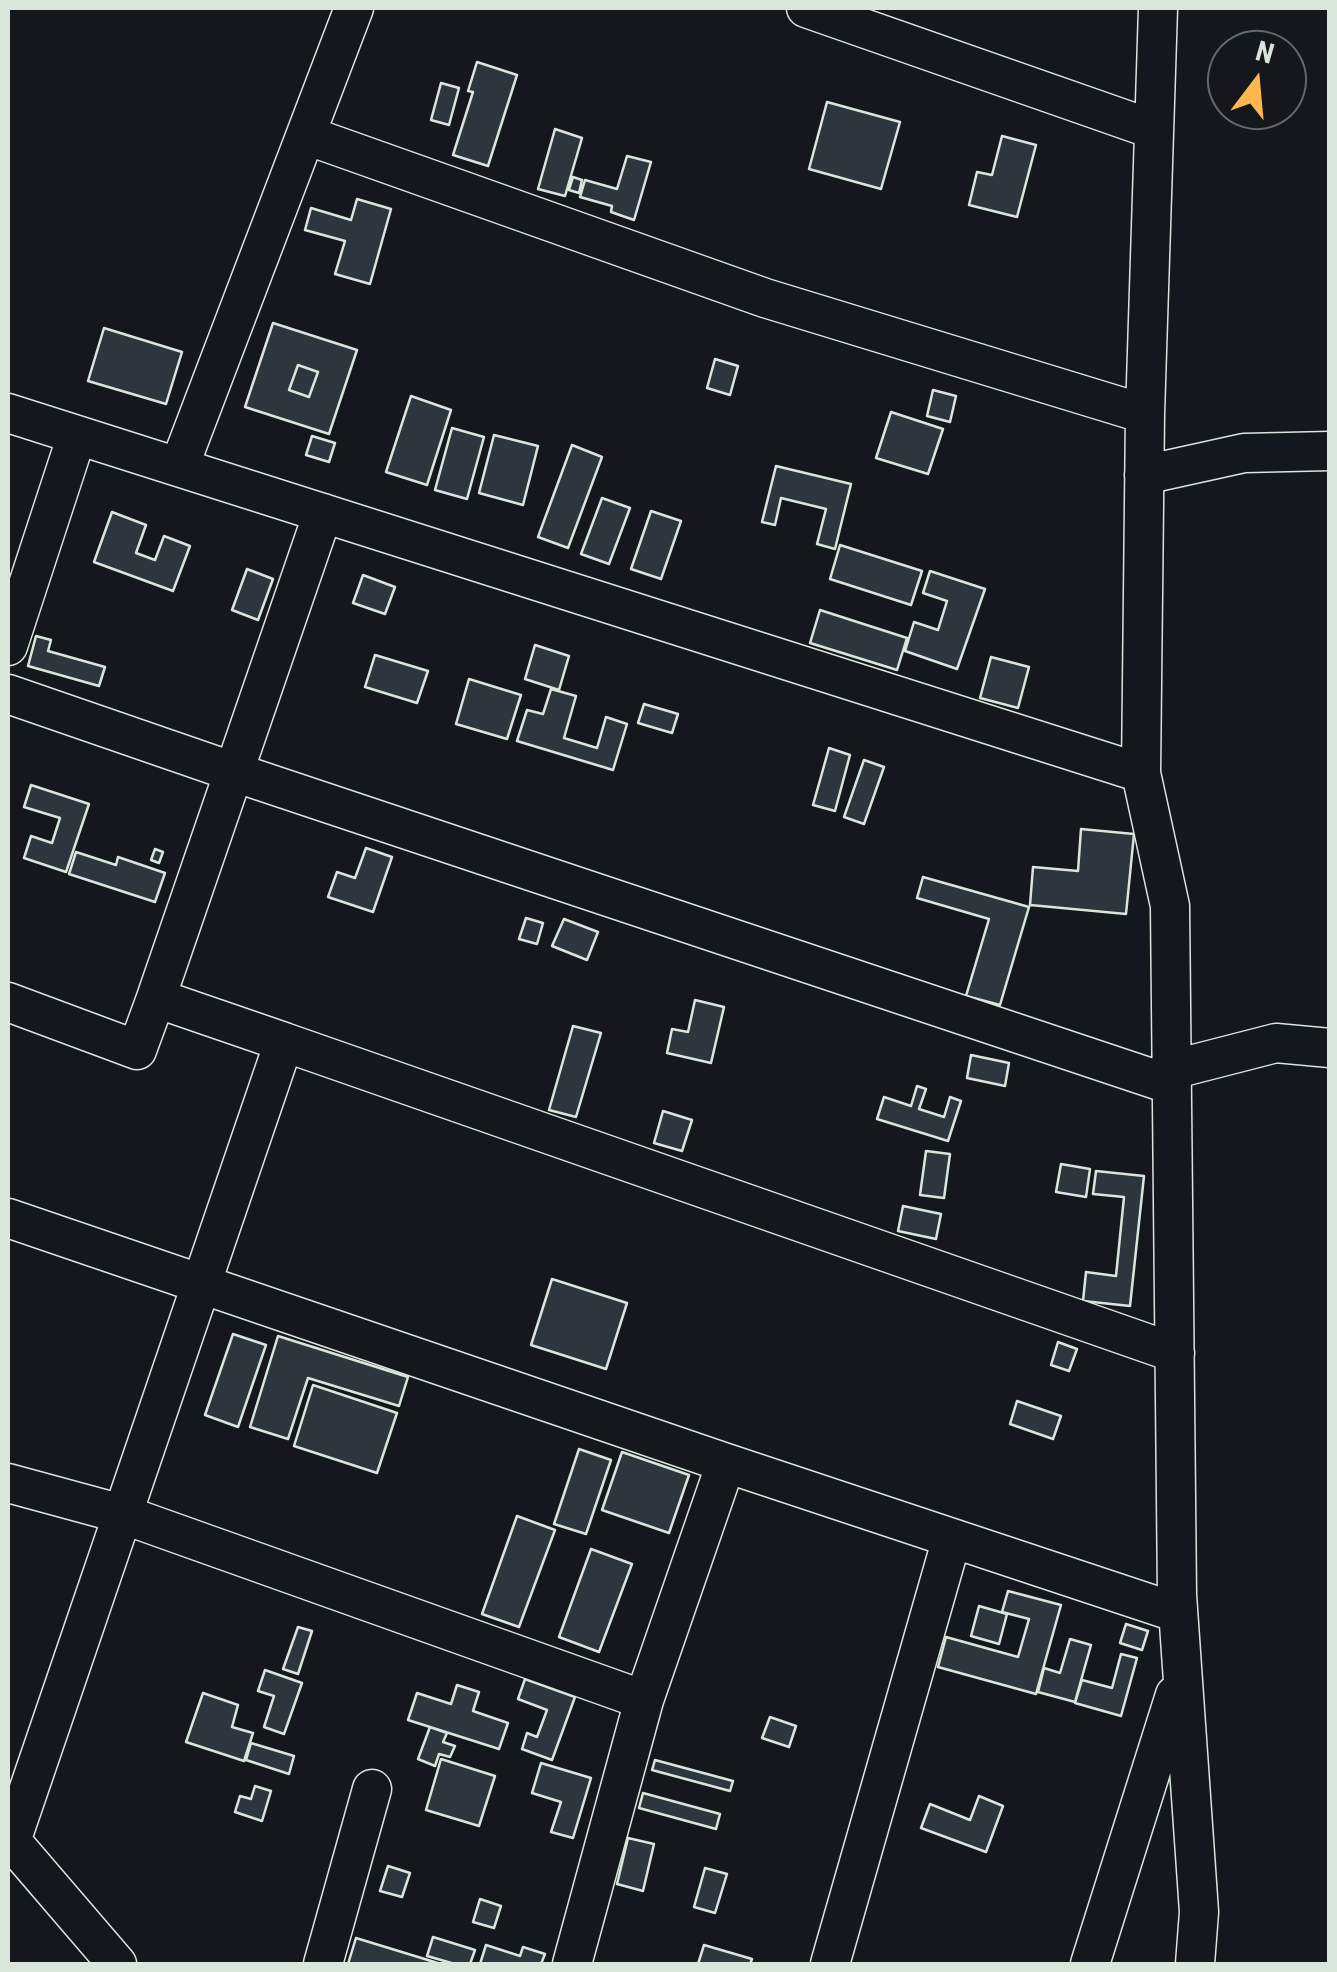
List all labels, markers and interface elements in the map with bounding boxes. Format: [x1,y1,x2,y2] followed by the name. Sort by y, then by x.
[1207,30,1307,130] north arrow
[1252,34,1278,71] text: N

